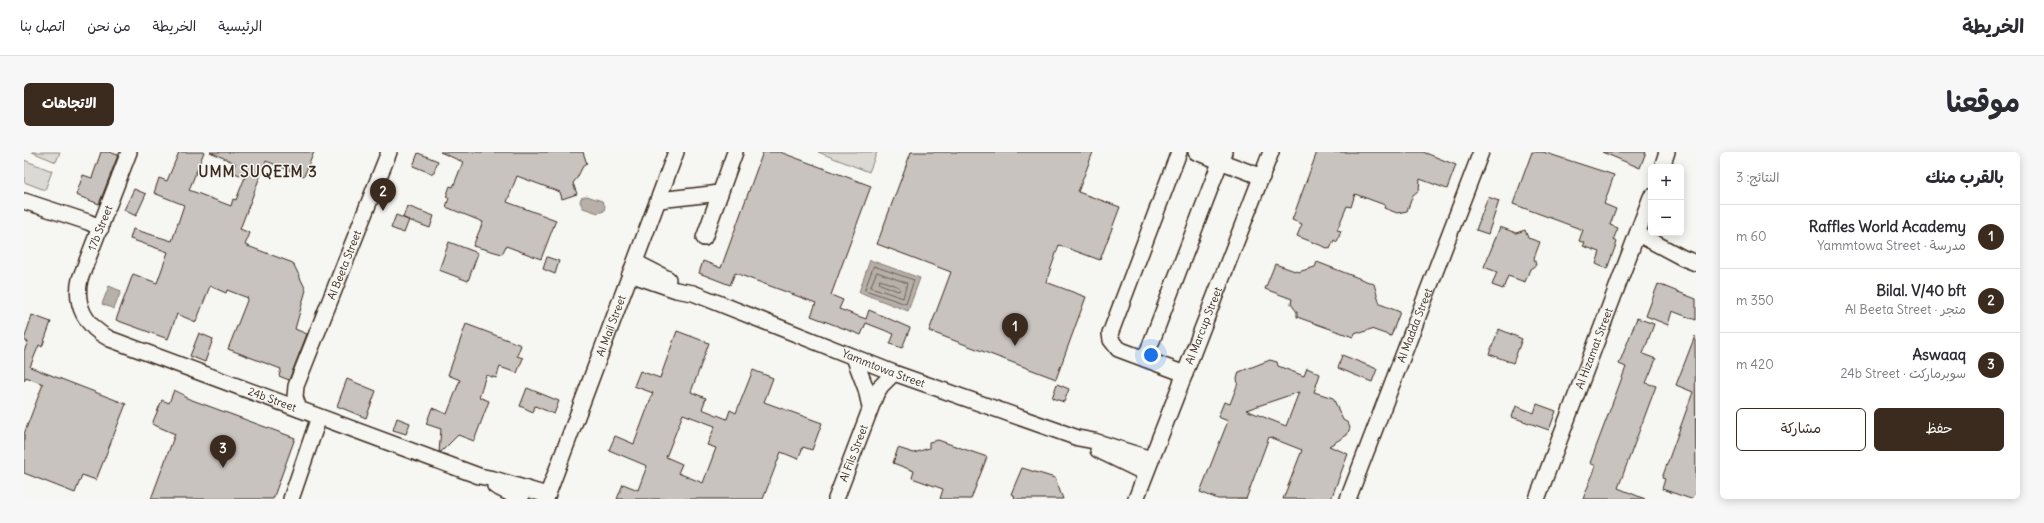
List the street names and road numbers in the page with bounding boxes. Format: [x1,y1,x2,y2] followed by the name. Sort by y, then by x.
[85,203,116,253] street label: 17b Street
[324,228,364,302] street label: Al Beeta Street
[1182,285,1225,366] street label: Al Marcup Street
[1394,286,1435,364] street label: Al Madda Street
[593,293,629,358] street label: Al Mail Street
[1572,306,1616,391] street label: Al Hizamat Street
[840,346,927,391] street label: Yammtowa Street
[246,384,299,415] street label: 24b Street
[836,422,871,484] street label: Al Fils Street

